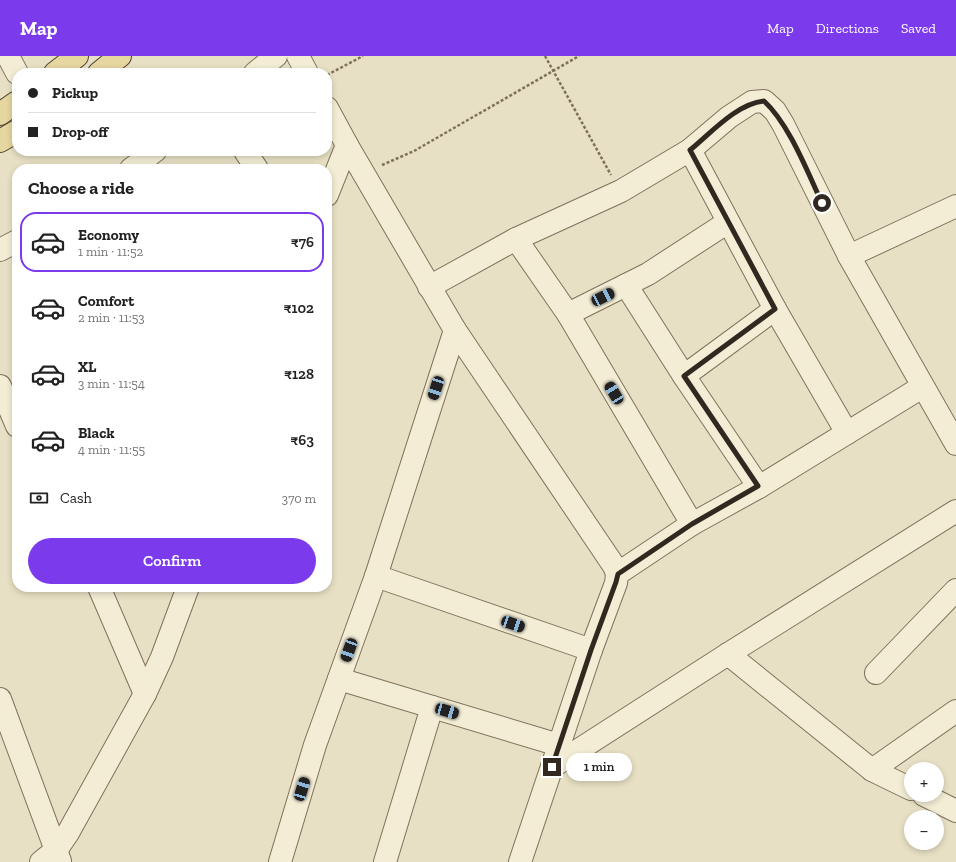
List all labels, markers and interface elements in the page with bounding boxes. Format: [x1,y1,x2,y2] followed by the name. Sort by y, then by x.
[20,17,57,40] text: Map
[767,20,794,37] text: Map
[816,20,879,37] text: Directions
[901,20,936,37] text: Saved
[52,84,98,102] text: Pickup
[52,123,108,141] text: Drop-off
[28,177,134,199] text: Choose a ride
[813,194,831,212] route start
[30,224,66,260] icon: car
[78,226,139,244] text: Economy
[291,233,314,251] text: ₹76
[78,244,143,259] text: 1 min · 11:52
[590,286,616,308] car
[30,290,66,326] icon: car
[78,292,134,310] text: Comfort
[283,299,314,317] text: ₹102
[78,310,145,325] text: 2 min · 11:53
[30,356,66,392] icon: car
[78,358,96,376] text: XL
[284,365,314,383] text: ₹128
[427,375,445,401] car
[78,376,145,391] text: 3 min · 11:54
[603,380,625,406] car
[30,422,66,458] icon: car
[78,424,115,442] text: Black
[290,431,314,449] text: ₹63
[78,442,145,457] text: 4 min · 11:55
[28,487,50,509] icon: cash
[60,489,92,507] text: Cash
[282,491,316,506] text: 370 m
[28,538,316,584] button: Confirm
[500,614,526,634] car
[339,637,359,663] car
[434,702,460,720] car
[566,753,632,781] callout: 1 min
[543,758,561,776] route end
[584,759,614,774] text: 1 min
[904,762,944,850] map controls
[904,762,944,802] button: +
[293,776,311,802] car
[904,810,944,850] button: −

